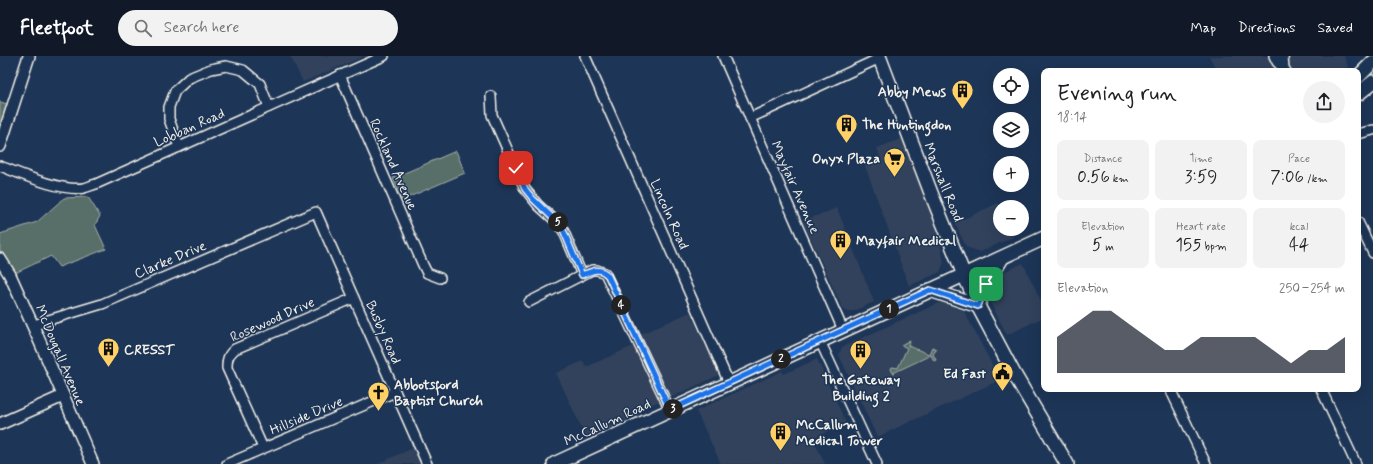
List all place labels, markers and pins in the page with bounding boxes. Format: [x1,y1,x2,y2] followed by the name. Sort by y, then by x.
[949,78,975,111] building icon: Abby Mews
[878,83,946,101] place label: Abby Mews
[834,111,860,144] building icon: The Huntingdon
[862,116,951,137] place label: The Huntingdon
[882,145,908,178] supermarket icon: Onyx Plaza
[812,150,880,168] place label: Onyx Plaza
[499,151,533,185] pin
[548,212,568,232] pin: 5
[827,227,853,260] building icon: Mayfair Medical
[856,232,957,250] place label: Mayfair Medical
[969,267,1003,301] pin
[611,295,631,315] pin: 4
[879,299,899,319] pin: 1
[95,336,121,369] building icon: CRESST
[848,338,874,371] building icon: The Gateway Building 2
[124,341,176,359] place label: CRESST
[771,349,791,369] pin: 2
[989,360,1015,393] public building icon: Ed Fast
[943,365,986,383] place label: Ed Fast
[822,371,901,408] place label: The Gateway Building 2
[394,376,483,410] place label: Abbotsford Baptist Church
[365,379,391,412] church icon: Abbotsford Baptist Church
[663,399,683,419] pin: 3
[796,416,883,450] place label: McCallum Medical Tower
[768,419,794,452] building icon: McCallum Medical Tower

